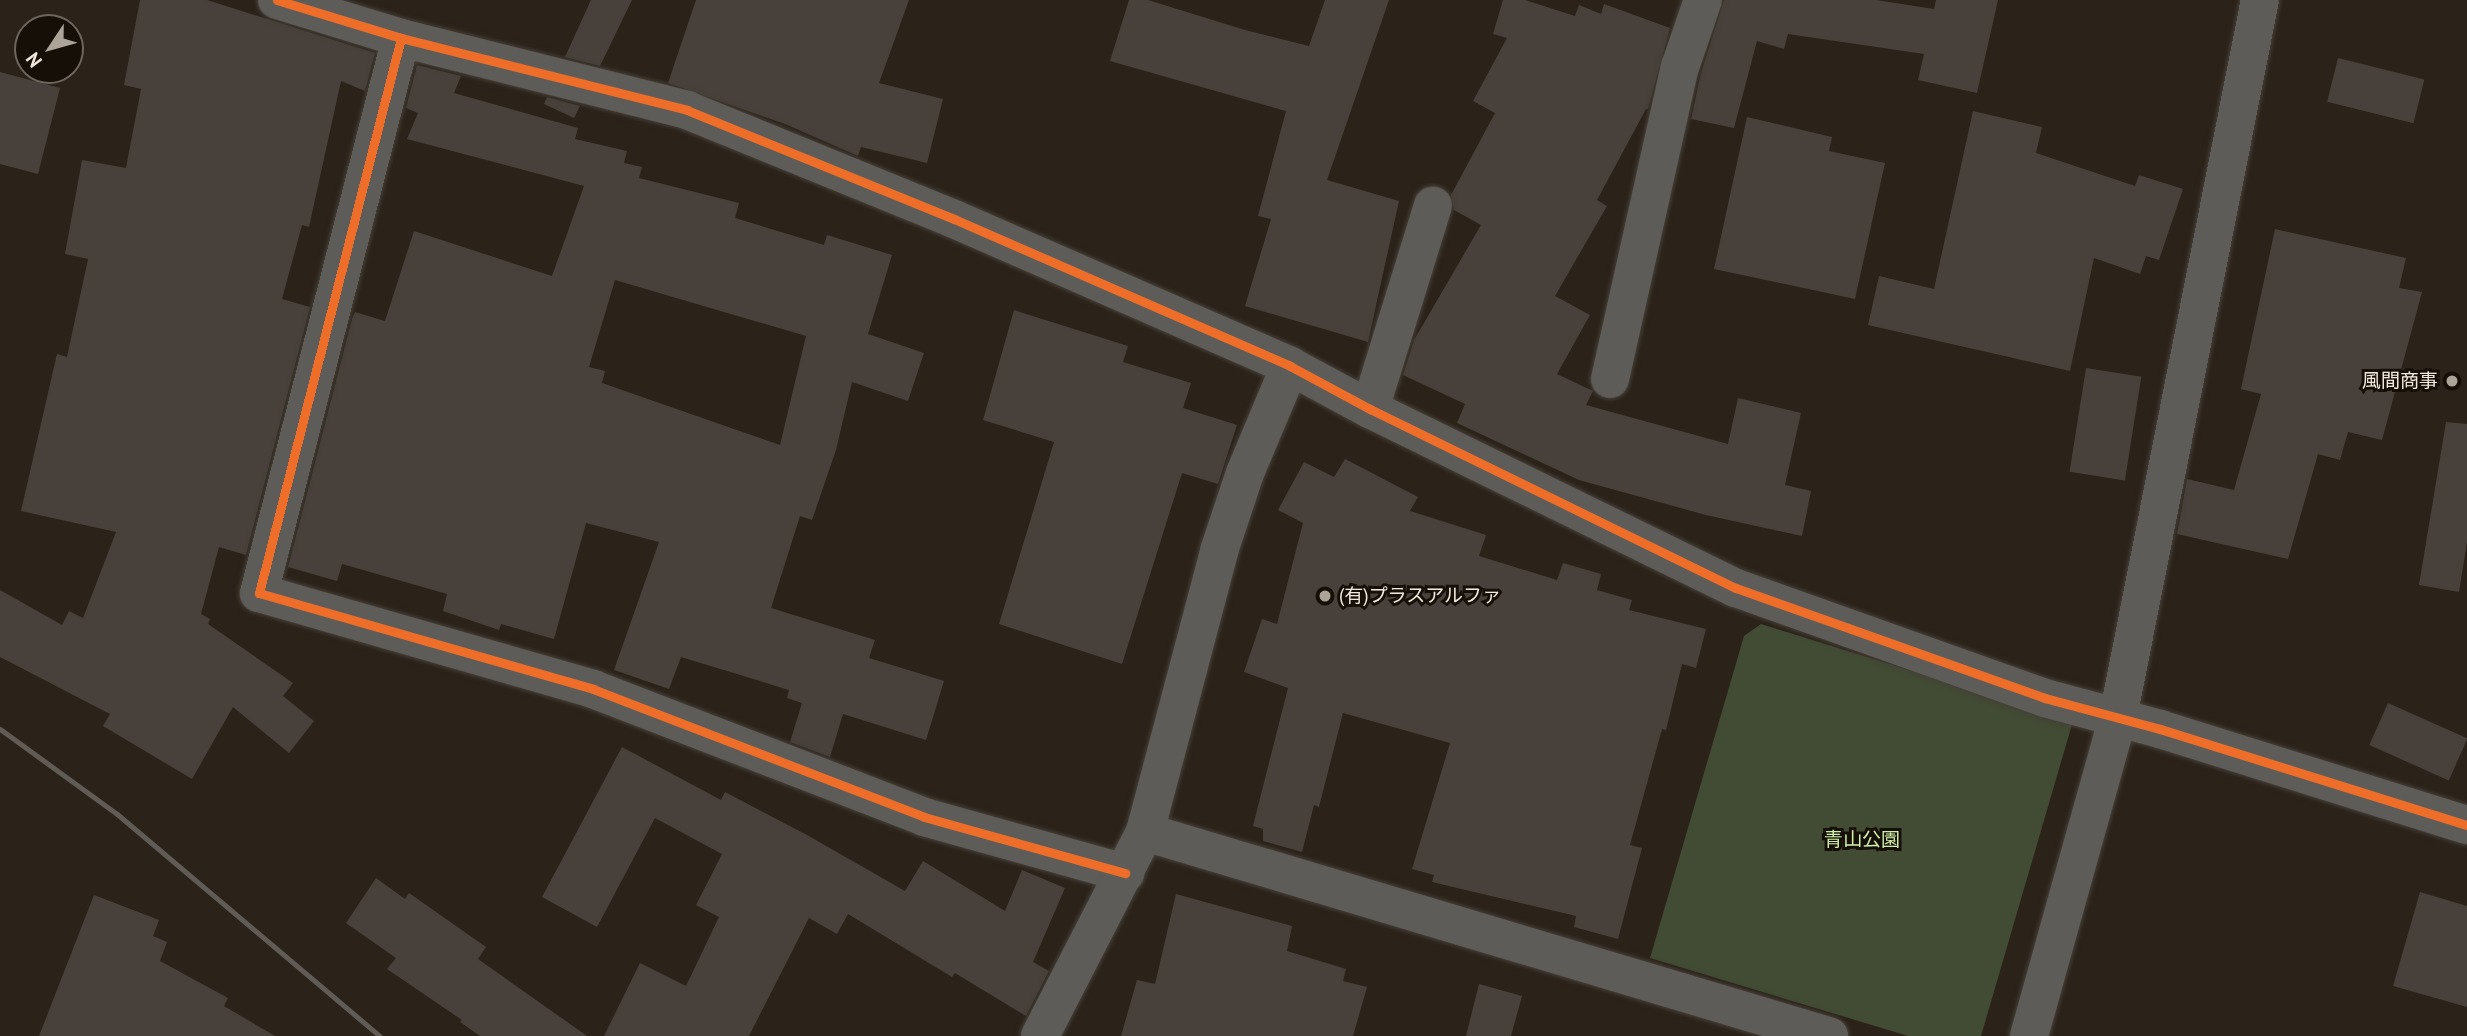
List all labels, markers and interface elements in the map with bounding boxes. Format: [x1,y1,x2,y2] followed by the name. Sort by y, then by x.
[14,14,84,84] north arrow
[20,48,47,72] text: N
[2362,370,2438,392] place label: 風間商事
[2444,373,2460,389] marker: 風間商事
[1339,585,1502,607] place label: (有)プラスアルファ
[1317,588,1333,604] marker: (有)プラスアルファ
[1824,829,1900,851] park label: 青山公園

